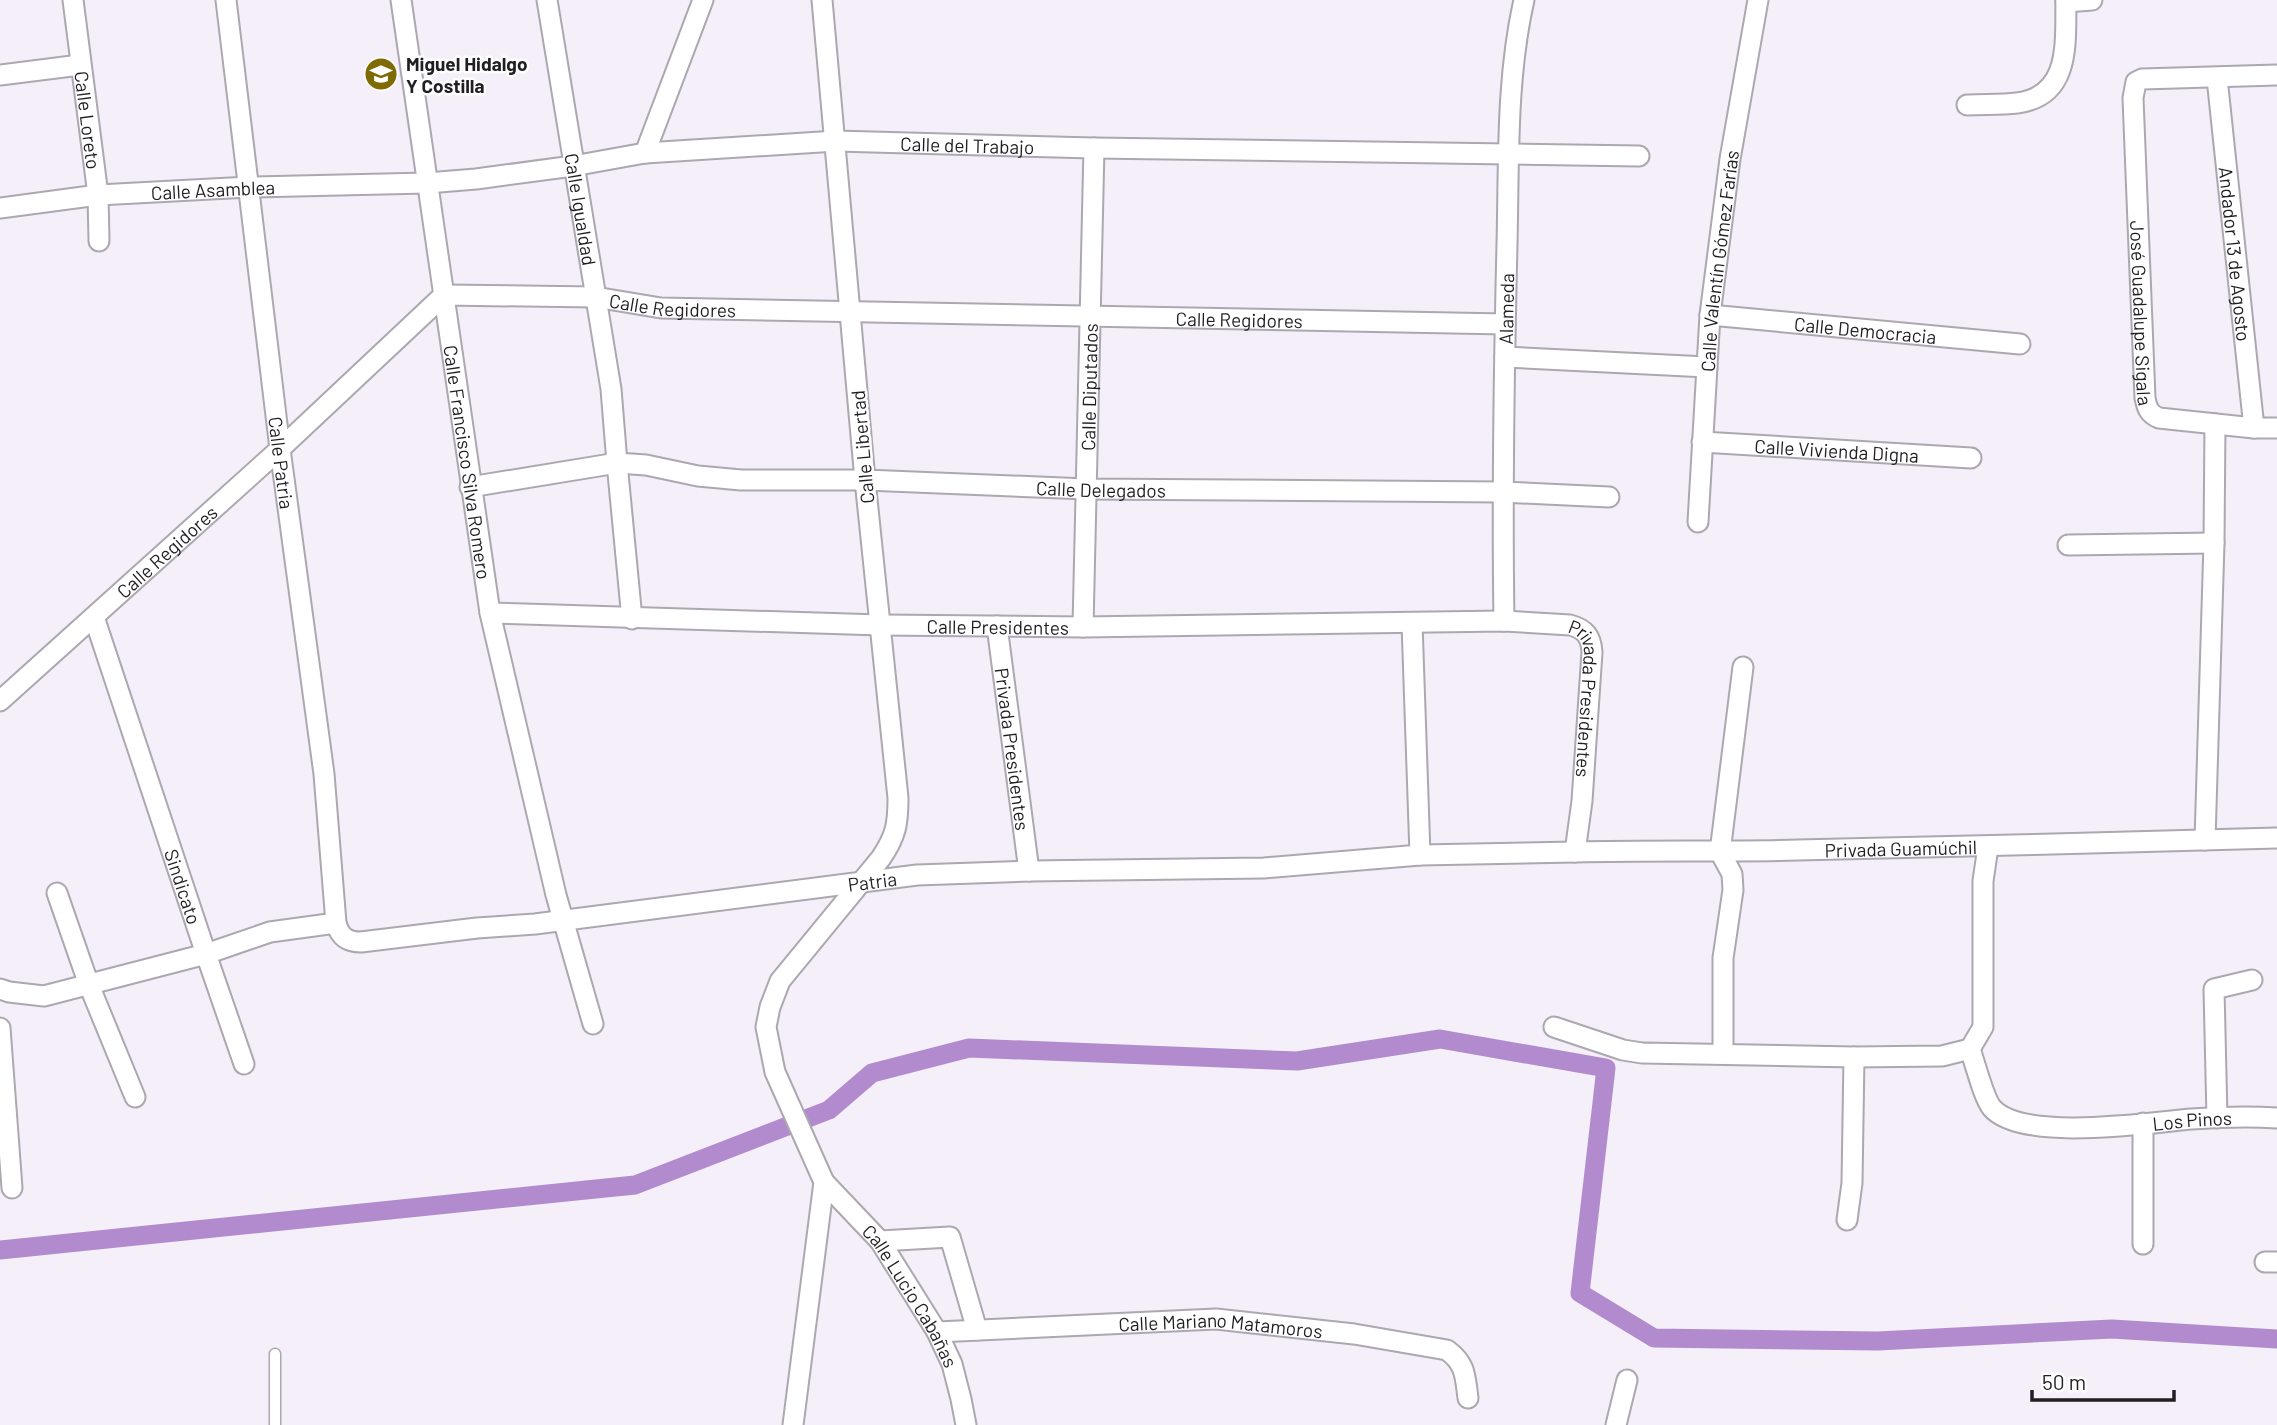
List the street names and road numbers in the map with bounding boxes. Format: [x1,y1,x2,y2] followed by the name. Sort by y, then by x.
[71,70,106,170] street label: Calle Loreto
[900,131,1035,158] street label: Calle del Trabajo
[1695,148,1743,373] street label: Calle Valentín Gómez Farías
[561,151,602,267] street label: Calle Igualdad
[2215,165,2256,343] street label: Andador 13 de Agosto
[150,175,275,204] street label: Calle Asamblea
[2126,220,2158,408] street label: José Guadalupe Sigala
[1493,273,1518,345] street label: Alameda
[608,288,736,321] street label: Calle Regidores
[1175,306,1303,332] street label: Calle Regidores
[1793,311,1937,348] street label: Calle Democracia
[1076,323,1101,451] street label: Calle Diputados
[440,343,496,581] street label: Calle Francisco Silva Romero
[846,389,878,505] street label: Calle Libertad
[265,415,299,510] street label: Calle Patria
[1754,434,1920,466] street label: Calle Vivienda Digna
[1036,475,1166,501] street label: Calle Delegados
[112,500,221,602] street label: Calle Regidores
[927,614,1069,638] street label: Calle Presidentes
[1566,614,1604,778] street label: Privada Presidentes
[991,666,1035,832] street label: Privada Presidentes
[1824,834,1977,861] street label: Privada Guamúchil
[160,846,207,927] street label: Sindicato
[846,866,898,895] street label: Patria
[2151,1106,2232,1135] street label: Los Pinos
[858,1219,963,1371] street label: Calle Lucio Cabañas
[1118,1307,1324,1342] street label: Calle Mariano Matamoros

